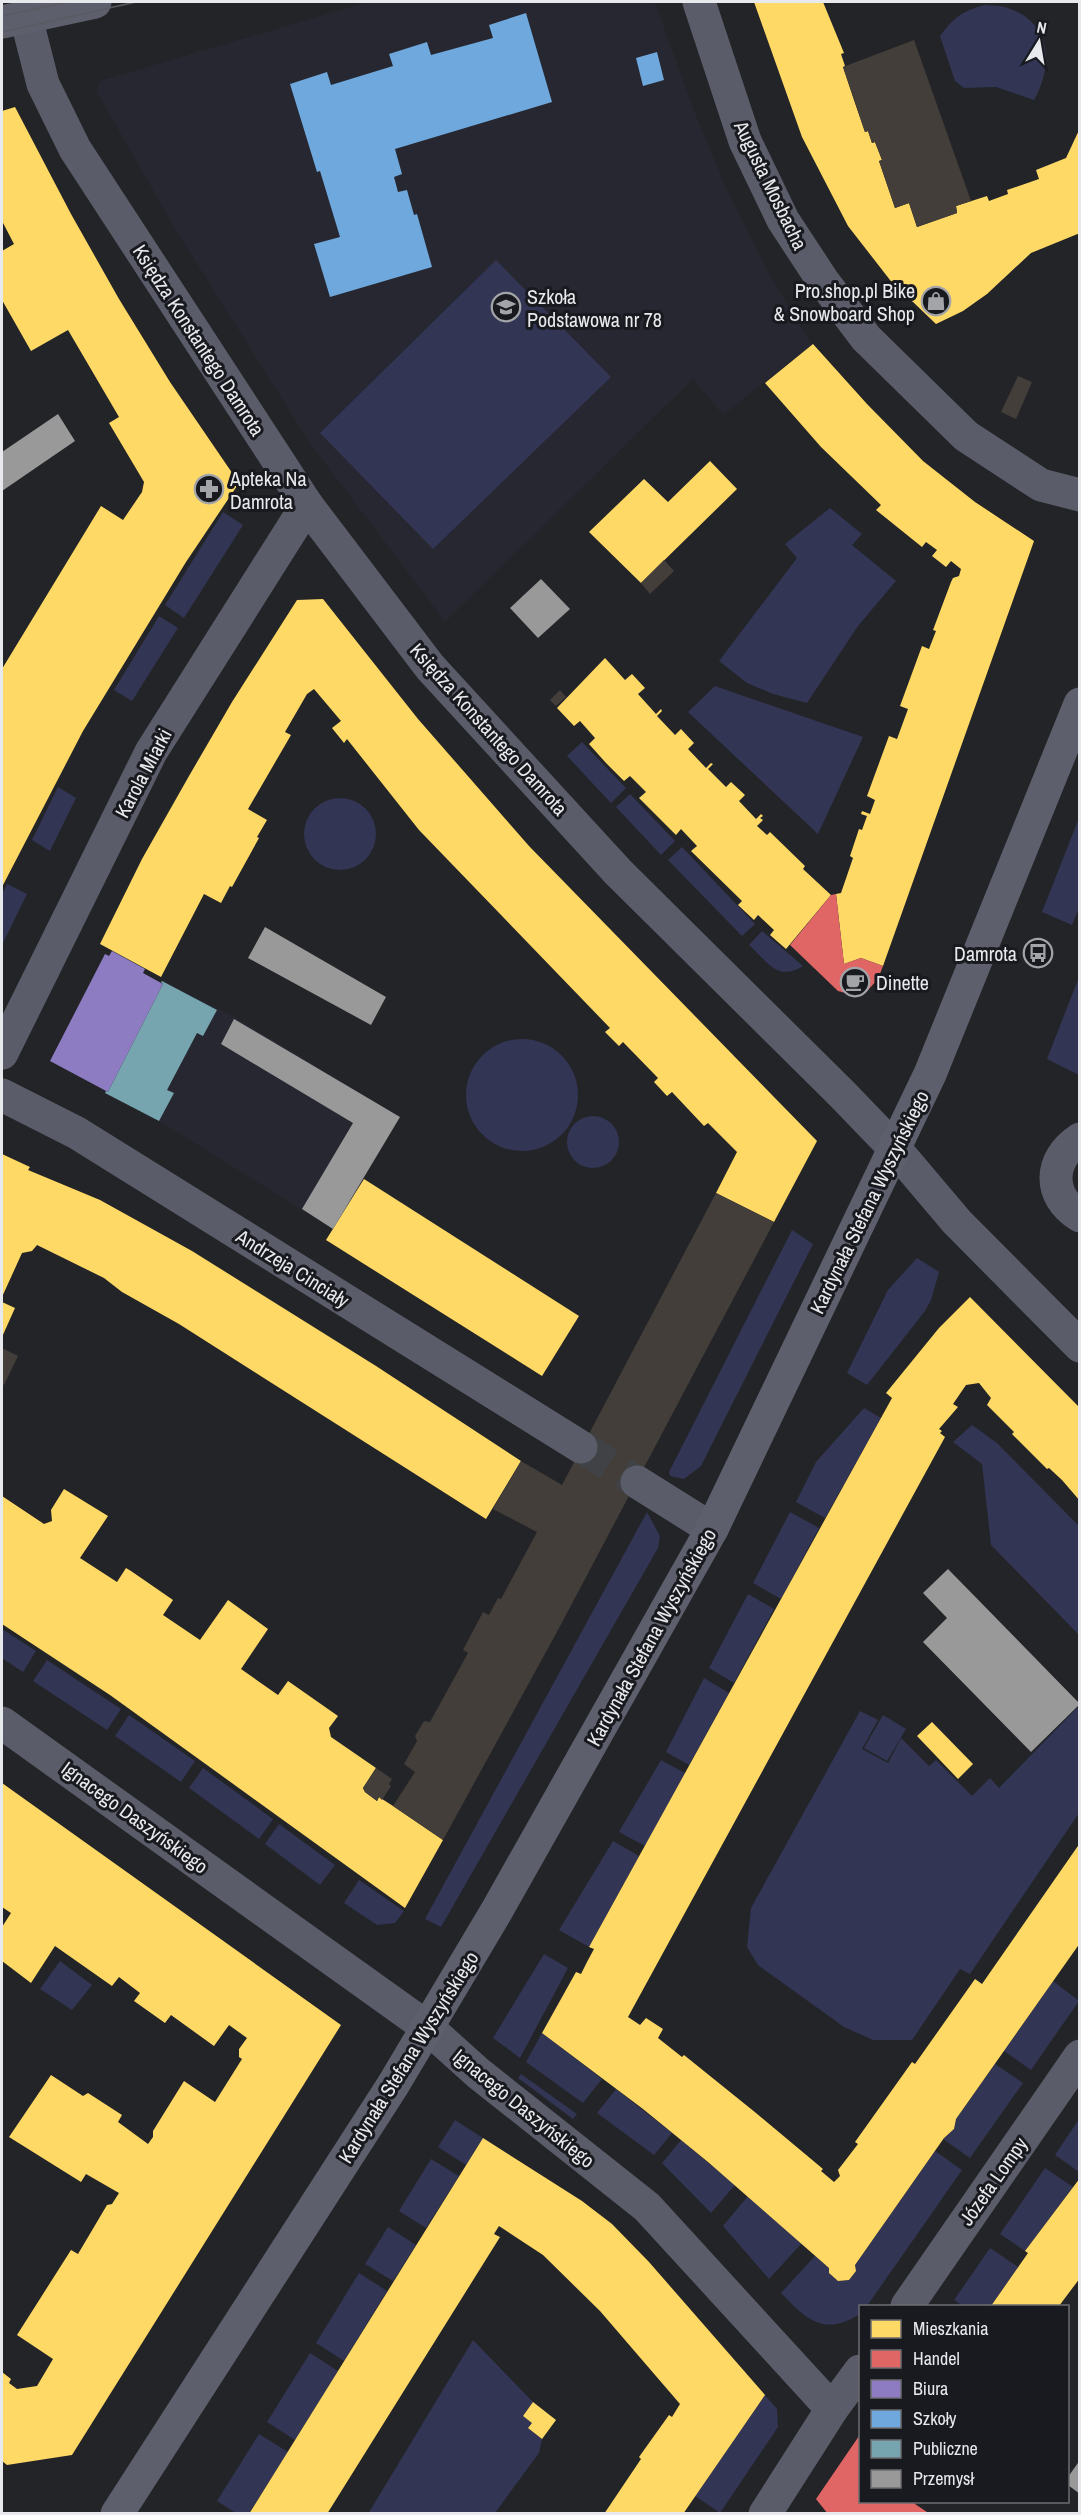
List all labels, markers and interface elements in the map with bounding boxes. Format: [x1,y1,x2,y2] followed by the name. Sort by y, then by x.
[1009,12,1069,72] north arrow
[1035,16,1049,39] text: N
[728,115,814,254] street label: Augusta Mosbacha
[127,239,271,441] street label: Księdza Konstantego Damrota
[774,277,915,327] place label: Pro.shop.pl Bike & Snowboard Shop
[527,283,662,333] place label: Szkoła Podstawowa nr 78
[920,285,952,317] shop icon: Pro.shop.pl Bike & Snowboard Shop
[490,291,522,323] school or university icon: Szkoła Podstawowa nr 78
[229,465,307,515] place label: Apteka Na Damrota
[193,473,225,505] pharmacy icon: Apteka Na Damrota
[404,637,574,821] street label: Księdza Konstantego Damrota
[108,724,178,822] street label: Karola Miarki
[1022,937,1054,969] bus stop icon: Damrota
[954,940,1017,967] place label: Damrota
[839,966,871,998] cafe icon: Dinette
[876,969,929,996] place label: Dinette
[803,1086,935,1318] street label: Kardynała Stefana Wyszyńskiego
[230,1222,355,1314] street label: Andrzeja Cinciały
[580,1523,722,1751] street label: Kardynała Stefana Wyszyńskiego
[56,1755,214,1879] street label: Ignacego Daszyńskiego
[332,1946,484,2168] street label: Kardynała Stefana Wyszyńskiego
[447,2042,601,2174] street label: Ignacego Daszyńskiego
[953,2131,1034,2231] street label: Józefa Lompy
[859,2305,1069,2503] legend
[913,2316,988,2341] text: Mieszkania
[913,2346,960,2371] text: Handel
[913,2376,948,2401] text: Biura
[913,2406,957,2431] text: Szkoły
[913,2436,978,2461] text: Publiczne
[913,2466,974,2491] text: Przemysł

